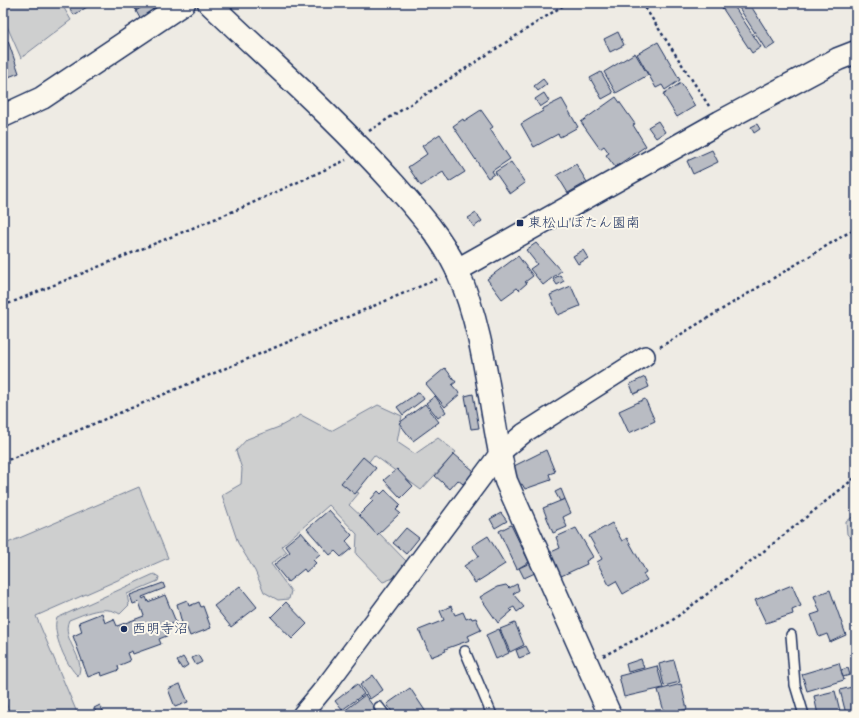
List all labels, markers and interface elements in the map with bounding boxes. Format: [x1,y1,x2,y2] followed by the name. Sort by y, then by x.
[528,213,640,234] place label: 東松山ぼたん園南
[515,218,525,228] marker: 東松山ぼたん園南
[132,619,188,640] place label: 西明寺沼
[119,624,129,634] marker: 西明寺沼

